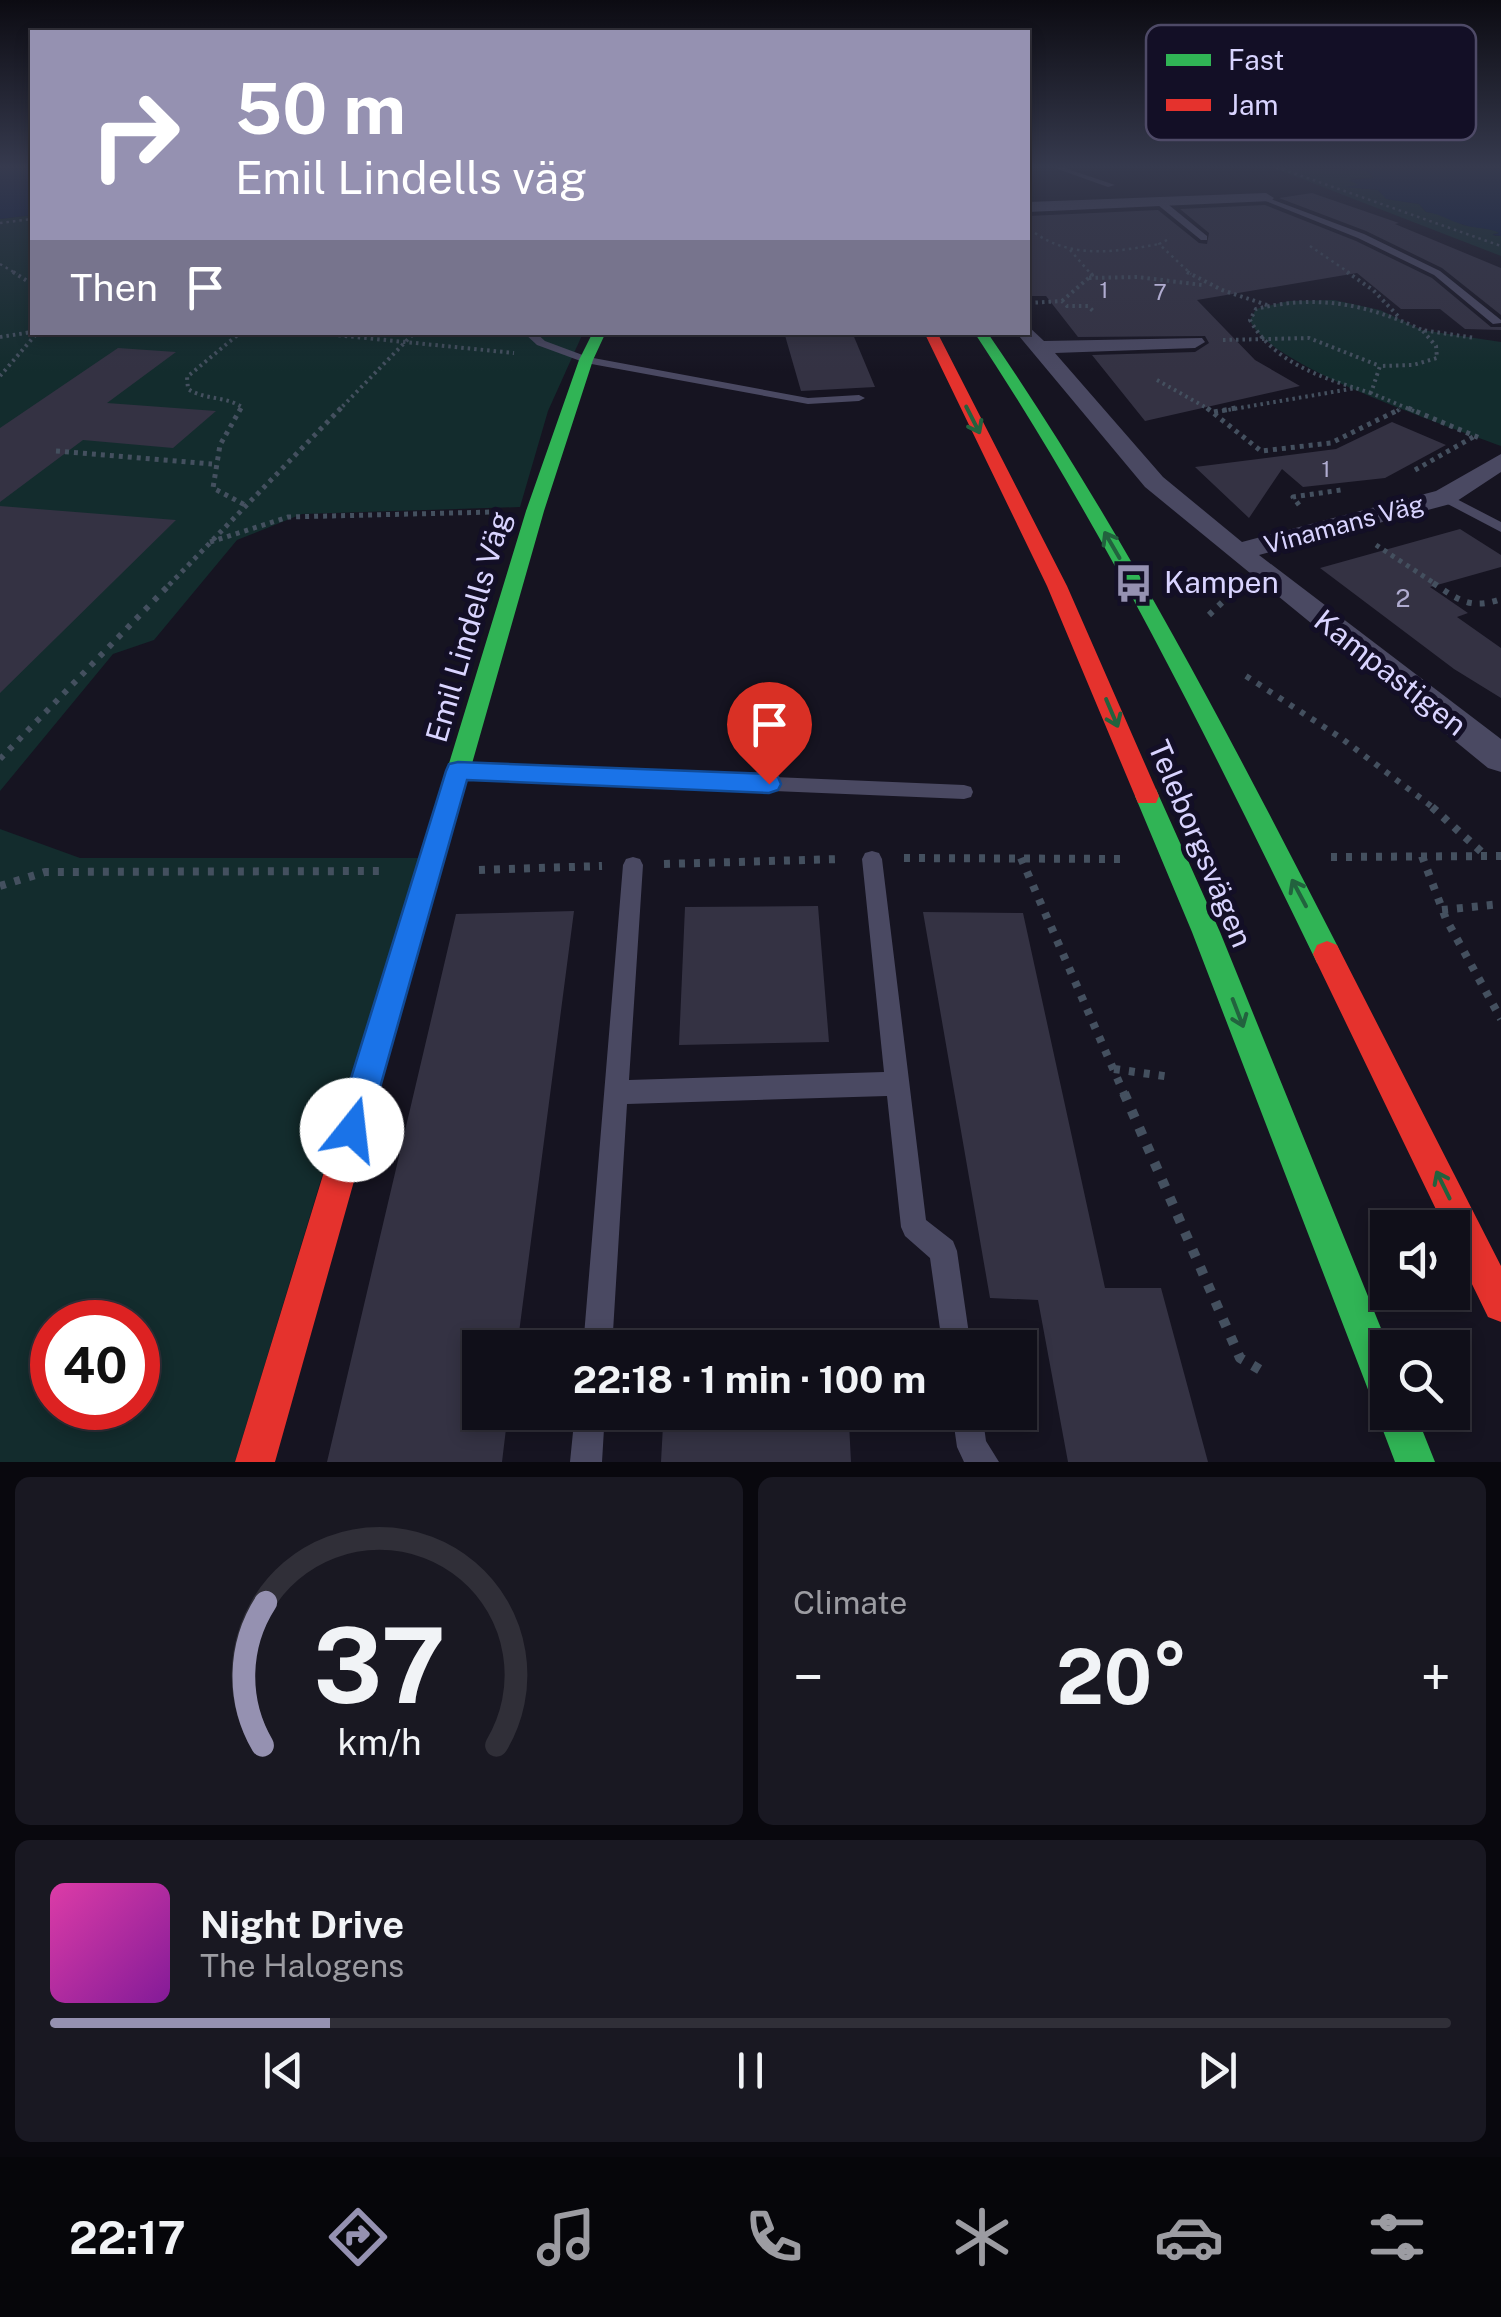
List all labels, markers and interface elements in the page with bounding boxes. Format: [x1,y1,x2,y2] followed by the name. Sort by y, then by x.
[1146,25,1476,140] legend
[1228,43,1284,76] text: Fast
[235,67,406,150] text: 50 m
[70,70,200,200] icon: right
[1228,88,1279,121] text: Jam
[235,151,587,204] text: Emil Lindells väg
[178,260,233,315] icon: arrive
[70,265,158,310] text: Then
[1100,277,1108,303] house number: 1
[1153,279,1167,305] house number: 7
[965,404,984,434] one-way arrow
[1322,456,1330,482] house number: 1
[1261,488,1427,560] street label: Vinamans Väg
[418,507,518,746] street label: Emil Lindells Väg
[1102,531,1122,560] one-way arrow
[1113,562,1155,604] bus stop icon: Kampen
[1164,564,1279,600] place label: Kampen
[1396,583,1410,613] house number: 2
[1307,602,1474,743] street label: Kampastigen
[727,682,812,785] pin
[742,697,797,752] icon: arrive
[1104,697,1122,728] one-way arrow
[1141,735,1261,952] street label: Teleborgsvägen
[1289,879,1308,909] one-way arrow
[1230,997,1248,1028] one-way arrow
[300,1078,404,1182] position arrow
[1432,1170,1451,1200] one-way arrow
[1370,1210,1470,1430] map controls
[1370,1210,1470,1310] button: sound
[30,1300,160,1430] speed limit sign: 40
[1370,1330,1470,1430] button: search
[573,1357,926,1402] text: 22:18 · 1 min · 100 m
[793,1584,907,1621] text: Climate
[313,1604,445,1726] text: 37
[1056,1633,1188,1721] text: 20°
[793,1645,824,1709] text: −
[1420,1645,1451,1709] text: +
[337,1721,421,1763] text: km/h
[200,1902,404,1947] text: Night Drive
[200,1947,404,1984] text: The Halogens
[256,2043,311,2098] icon: previous
[723,2043,778,2098] icon: pause
[1190,2043,1245,2098] icon: next
[323,2202,393,2272] icon: directions
[531,2202,601,2272] icon: music
[739,2202,809,2272] icon: phone
[947,2202,1017,2272] icon: climate
[1154,2202,1224,2272] icon: car
[1362,2202,1432,2272] icon: filters
[69,2211,186,2264] text: 22:17

